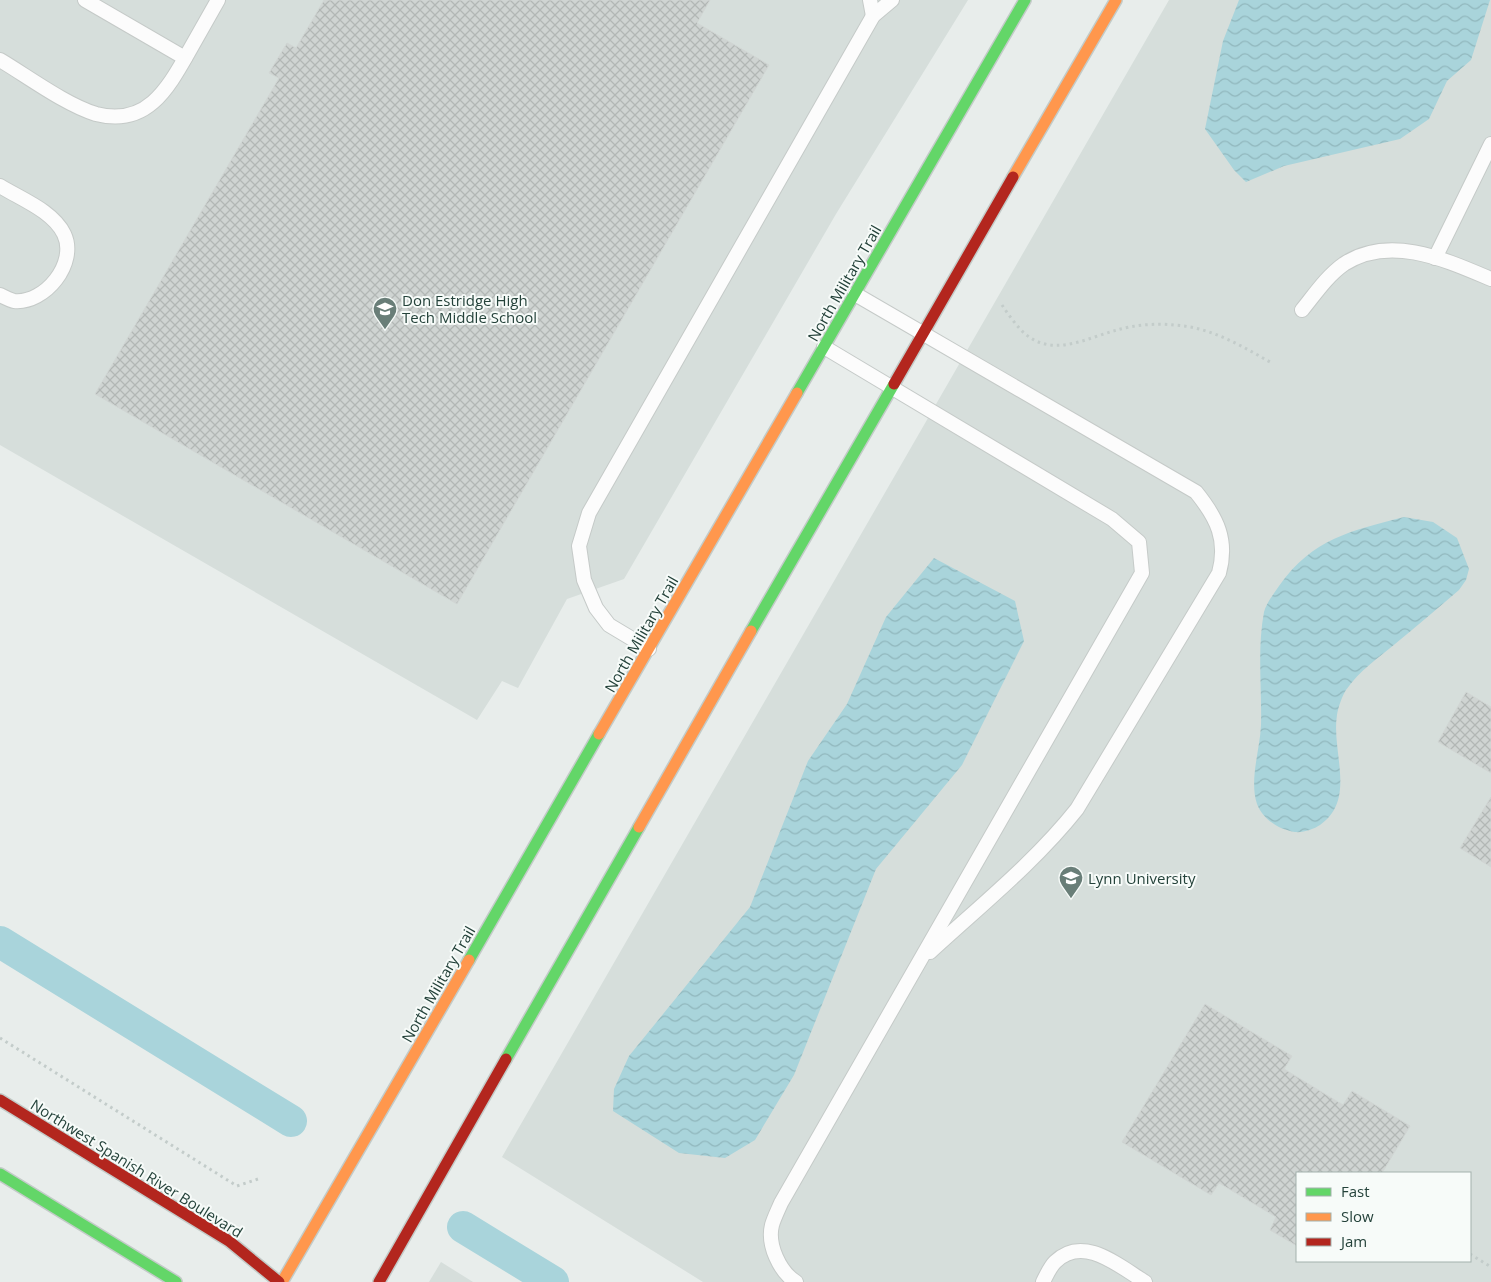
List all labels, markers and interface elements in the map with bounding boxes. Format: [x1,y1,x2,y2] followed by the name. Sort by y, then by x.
[803,221,885,345] street label: North Military Trail
[402,290,537,327] place label: Don Estridge High Tech Middle School
[372,296,398,330] school or university icon: Don Estridge High Tech Middle School
[600,572,682,696] street label: North Military Trail
[1058,865,1084,899] school or university icon: Lynn University
[1088,868,1196,888] place label: Lynn University
[397,922,479,1046] street label: North Military Trail
[27,1094,247,1242] street label: Northwest Spanish River Boulevard
[1296,1172,1471,1262] legend
[1341,1181,1370,1201] text: Fast
[1341,1206,1374,1226] text: Slow
[1339,1231,1367,1251] text: Jam

